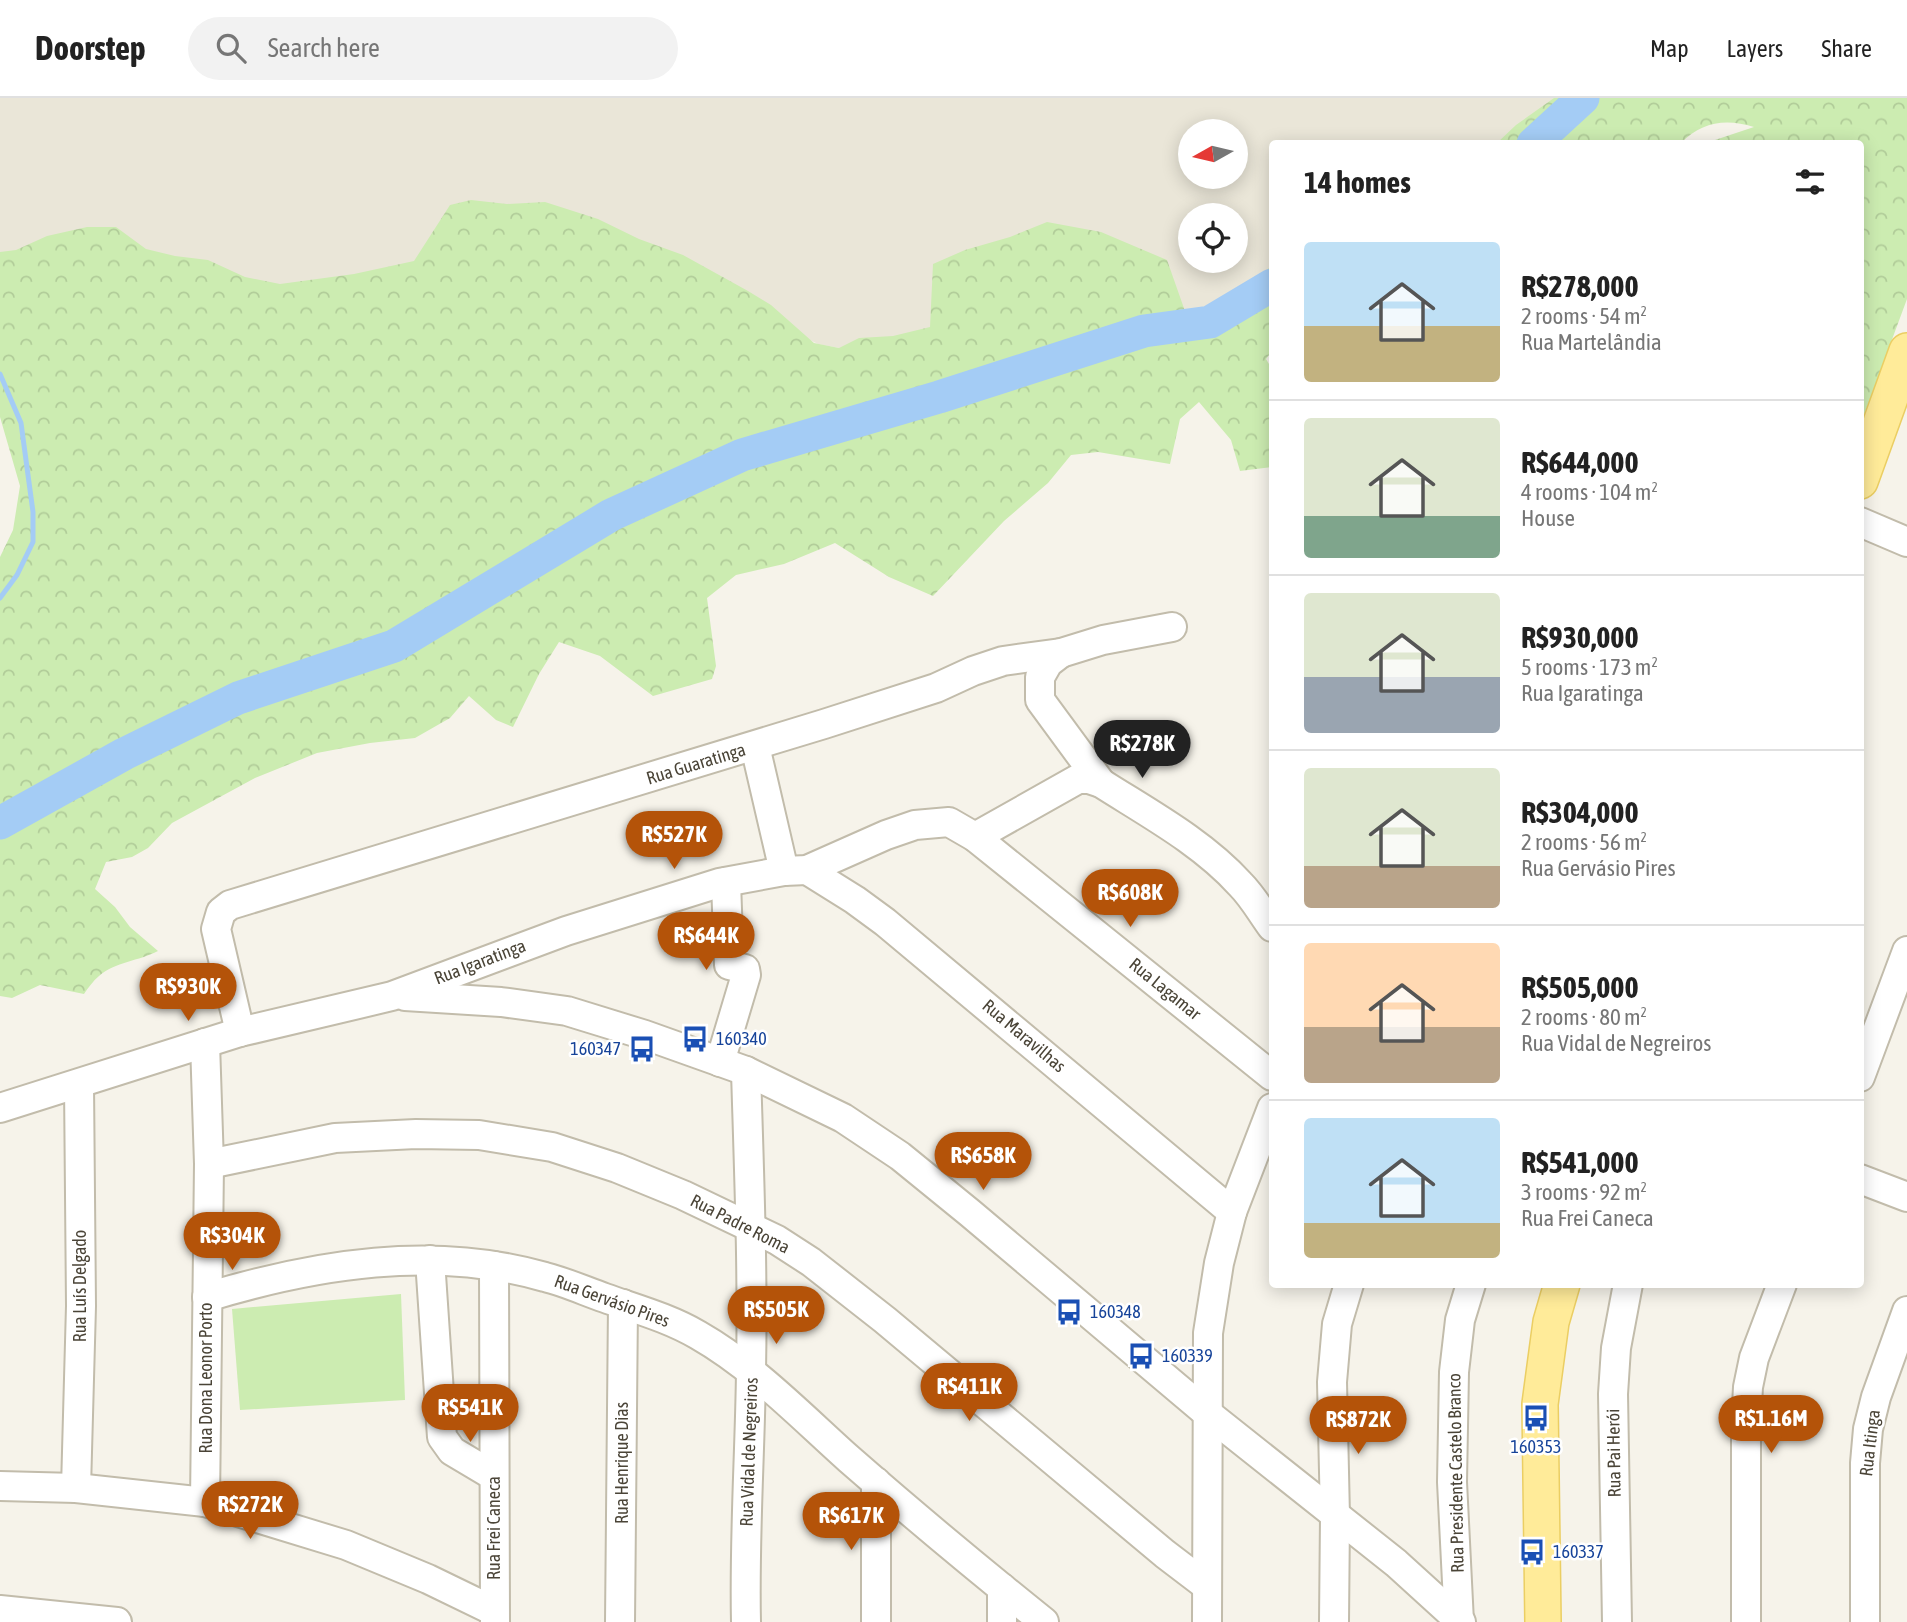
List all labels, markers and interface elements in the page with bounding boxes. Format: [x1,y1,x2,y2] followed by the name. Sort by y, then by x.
[188,17,678,80] search box
[35,29,146,67] text: Doorstep
[212,29,250,67] icon: search
[268,33,380,63] text: Search here
[1650,35,1689,62] text: Map
[1727,35,1783,62] text: Layers
[1821,35,1872,62] text: Share
[1178,119,1248,189] north arrow
[1178,119,1248,273] map controls
[1791,163,1829,201] icon: filters
[1304,165,1411,199] text: 14 homes
[1178,203,1248,273] button: locate
[1521,269,1639,303] text: R$278,000
[1360,270,1444,354] icon: home
[1521,303,1647,329] text: 2 rooms · 54 m²
[1521,329,1662,355] text: Rua Martelândia
[1521,445,1639,479] text: R$644,000
[1360,446,1444,530] icon: home
[1521,479,1658,505] text: 4 rooms · 104 m²
[1521,505,1575,531] text: House
[1521,620,1639,654] text: R$930,000
[1360,621,1444,705] icon: home
[1521,654,1658,680] text: 5 rooms · 173 m²
[1521,680,1644,706] text: Rua Igaratinga
[1085,720,1199,780] pin: R$278K
[1110,730,1174,756] text: R$278K
[644,739,748,789] street label: Rua Guaratinga
[1521,795,1639,829] text: R$304,000
[1360,796,1444,880] icon: home
[617,812,731,871] pin: R$527K
[642,821,706,847] text: R$527K
[1521,829,1647,855] text: 2 rooms · 56 m²
[1521,855,1676,881] text: Rua Gervásio Pires
[1073,870,1187,929] pin: R$608K
[1098,879,1162,905] text: R$608K
[649,912,763,972] pin: R$644K
[674,922,738,948] text: R$644K
[431,935,528,989] street label: Rua Igaratinga
[1125,953,1206,1024] street label: Rua Lagamar
[131,964,245,1023] pin: R$930K
[1521,970,1639,1004] text: R$505,000
[1360,971,1444,1055] icon: home
[156,973,220,999] text: R$930K
[978,995,1070,1076] street label: Rua Maravilhas
[1521,1004,1647,1030] text: 2 rooms · 80 m²
[680,1024,710,1054] bus stop icon: 160340
[716,1028,767,1049] place label: 160340
[1521,1030,1712,1056] text: Rua Vidal de Negreiros
[627,1034,657,1064] bus stop icon: 160347
[570,1038,621,1059] place label: 160347
[926,1132,1040,1192] pin: R$658K
[951,1142,1015,1168] text: R$658K
[1521,1145,1639,1179] text: R$541,000
[1360,1146,1444,1230] icon: home
[1521,1179,1647,1205] text: 3 rooms · 92 m²
[687,1190,793,1258] street label: Rua Padre Roma
[1521,1205,1654,1231] text: Rua Frei Caneca
[175,1212,289,1272] pin: R$304K
[200,1222,264,1248] text: R$304K
[69,1230,90,1342] street label: Rua Luís Delgado
[552,1270,673,1331] street label: Rua Gervásio Pires
[719,1286,833,1346] pin: R$505K
[744,1296,808,1322] text: R$505K
[1054,1297,1084,1327] bus stop icon: 160348
[1090,1301,1141,1322] place label: 160348
[195,1303,216,1453] street label: Rua Dona Leonor Porto
[1126,1341,1156,1371] bus stop icon: 160339
[1162,1345,1213,1366] place label: 160339
[912,1364,1026,1423] pin: R$411K
[937,1373,1001,1399] text: R$411K
[1443,1373,1468,1573] street label: Rua Presidente Castelo Branco
[735,1377,762,1527] street label: Rua Vidal de Negreiros
[413,1384,527,1444] pin: R$541K
[438,1394,502,1420] text: R$541K
[1301,1396,1415,1456] pin: R$872K
[1706,1396,1836,1455] pin: R$1.16M
[611,1402,632,1524] street label: Rua Henrique Dias
[1521,1403,1551,1433] bus stop icon: 160353
[1734,1405,1808,1431] text: R$1.16M
[1326,1406,1390,1432] text: R$872K
[1855,1408,1884,1477] street label: Rua Itinga
[1602,1409,1625,1497] street label: Rua Pai Herói
[1511,1436,1561,1457] place label: 160353
[483,1476,504,1580] street label: Rua Frei Caneca
[193,1482,307,1541] pin: R$272K
[218,1491,282,1517] text: R$272K
[794,1492,908,1552] pin: R$617K
[819,1502,883,1528] text: R$617K
[1517,1537,1547,1567] bus stop icon: 160337
[1553,1541,1604,1562] place label: 160337

